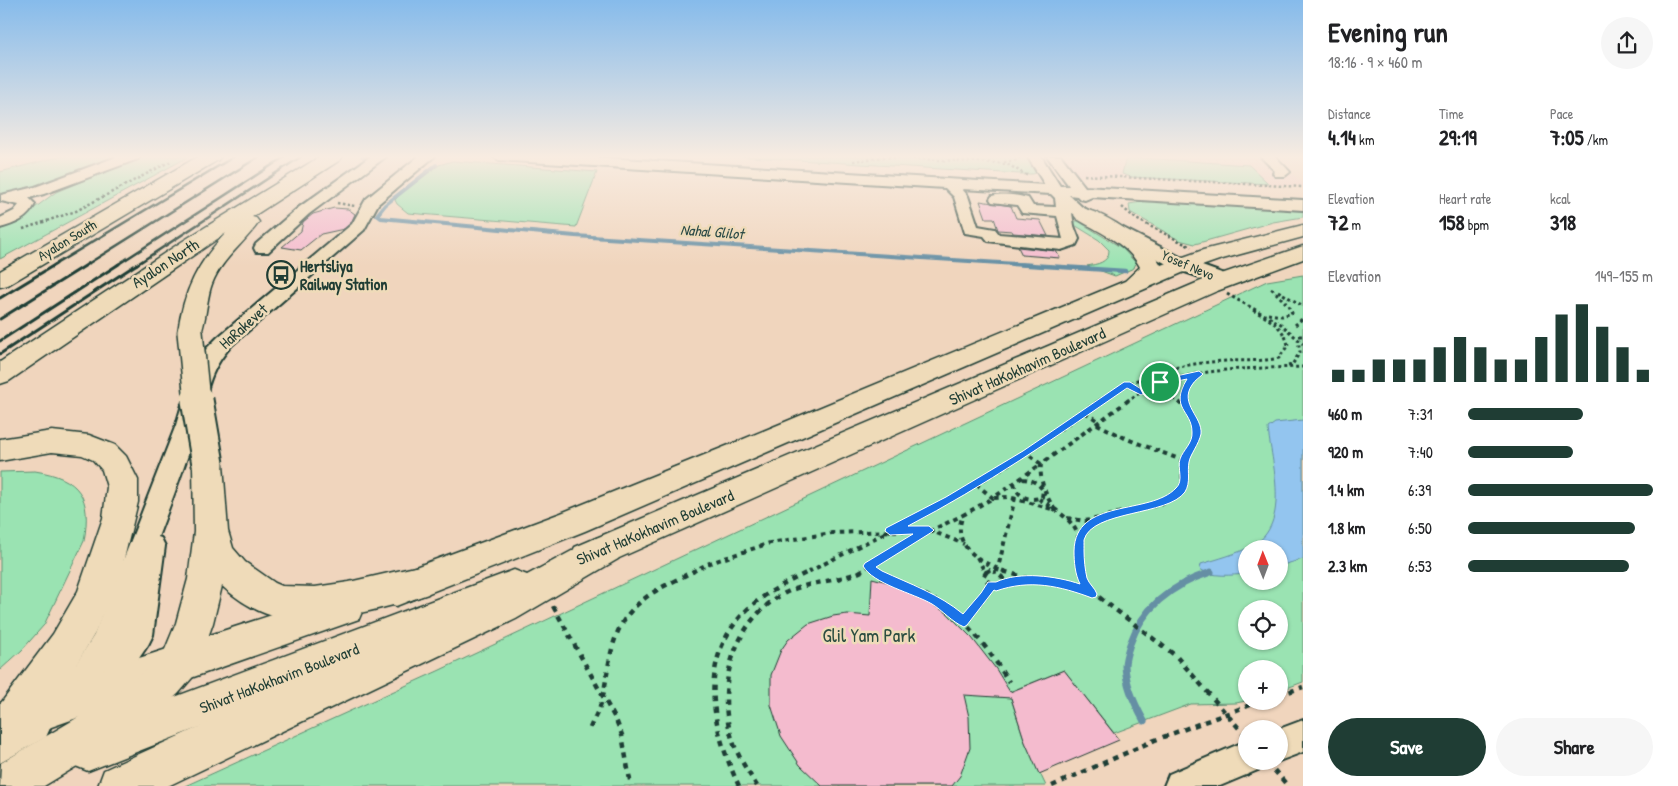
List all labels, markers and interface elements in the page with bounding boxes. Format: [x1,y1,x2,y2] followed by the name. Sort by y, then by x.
[1328,13,1448,51] text: Evening run
[1601,17,1653,69] button: share
[1328,51,1422,73] text: 18:16 · 9 × 460 m
[1328,104,1371,123] text: Distance
[1439,104,1464,123] text: Time
[1550,104,1573,123] text: Pace
[1328,123,1356,152] text: 4.14
[1439,123,1477,152] text: 29:19
[1550,123,1584,152] text: 7:05
[1356,130,1374,149] text: km
[1584,130,1608,149] text: /km
[1328,189,1375,208] text: Elevation
[1439,189,1491,208] text: Heart rate
[1550,189,1570,208] text: kcal
[1328,208,1348,237] text: 72
[1439,208,1465,237] text: 158
[1550,208,1576,237] text: 318
[34,214,100,265] street label: Ayalon South
[1348,215,1361,234] text: m
[1465,215,1489,234] text: bpm
[680,219,747,244] water label: Nahal Glilot
[127,233,203,293] street label: Ayalon North
[1159,245,1218,284] street label: Yosef Nevo
[300,255,387,296] place label: Hertsliya Railway Station
[266,260,296,290] bus stop icon: Hertsliya Railway Station
[1328,265,1381,287] text: Elevation
[1595,265,1653,287] text: 149–155 m
[214,298,272,354] street label: HaRakevet
[945,322,1109,410] street label: Shivat HaKokhavim Boulevard
[1139,361,1181,403] pin
[1146,368,1174,396] icon: arrive
[1328,403,1362,425] text: 460 m
[1408,403,1433,425] text: 7:31
[1328,441,1363,463] text: 920 m
[1408,441,1433,463] text: 7:40
[1328,479,1364,501] text: 1.4 km
[1408,479,1431,501] text: 6:39
[573,484,737,570] street label: Shivat HaKokhavim Boulevard
[1328,517,1365,539] text: 1.8 km
[1408,517,1432,539] text: 6:50
[1238,540,1288,590] north arrow
[1238,540,1288,770] map controls
[1328,555,1367,577] text: 2.3 km
[1408,555,1432,577] text: 6:53
[1238,600,1288,650] button: locate
[823,622,916,648] park label: Glil Yam Park
[196,637,362,719] street label: Shivat HaKokhavim Boulevard
[1238,660,1288,710] button: +
[1328,718,1486,776] button: Save
[1496,718,1653,776] button: Share
[1238,720,1288,770] button: −

